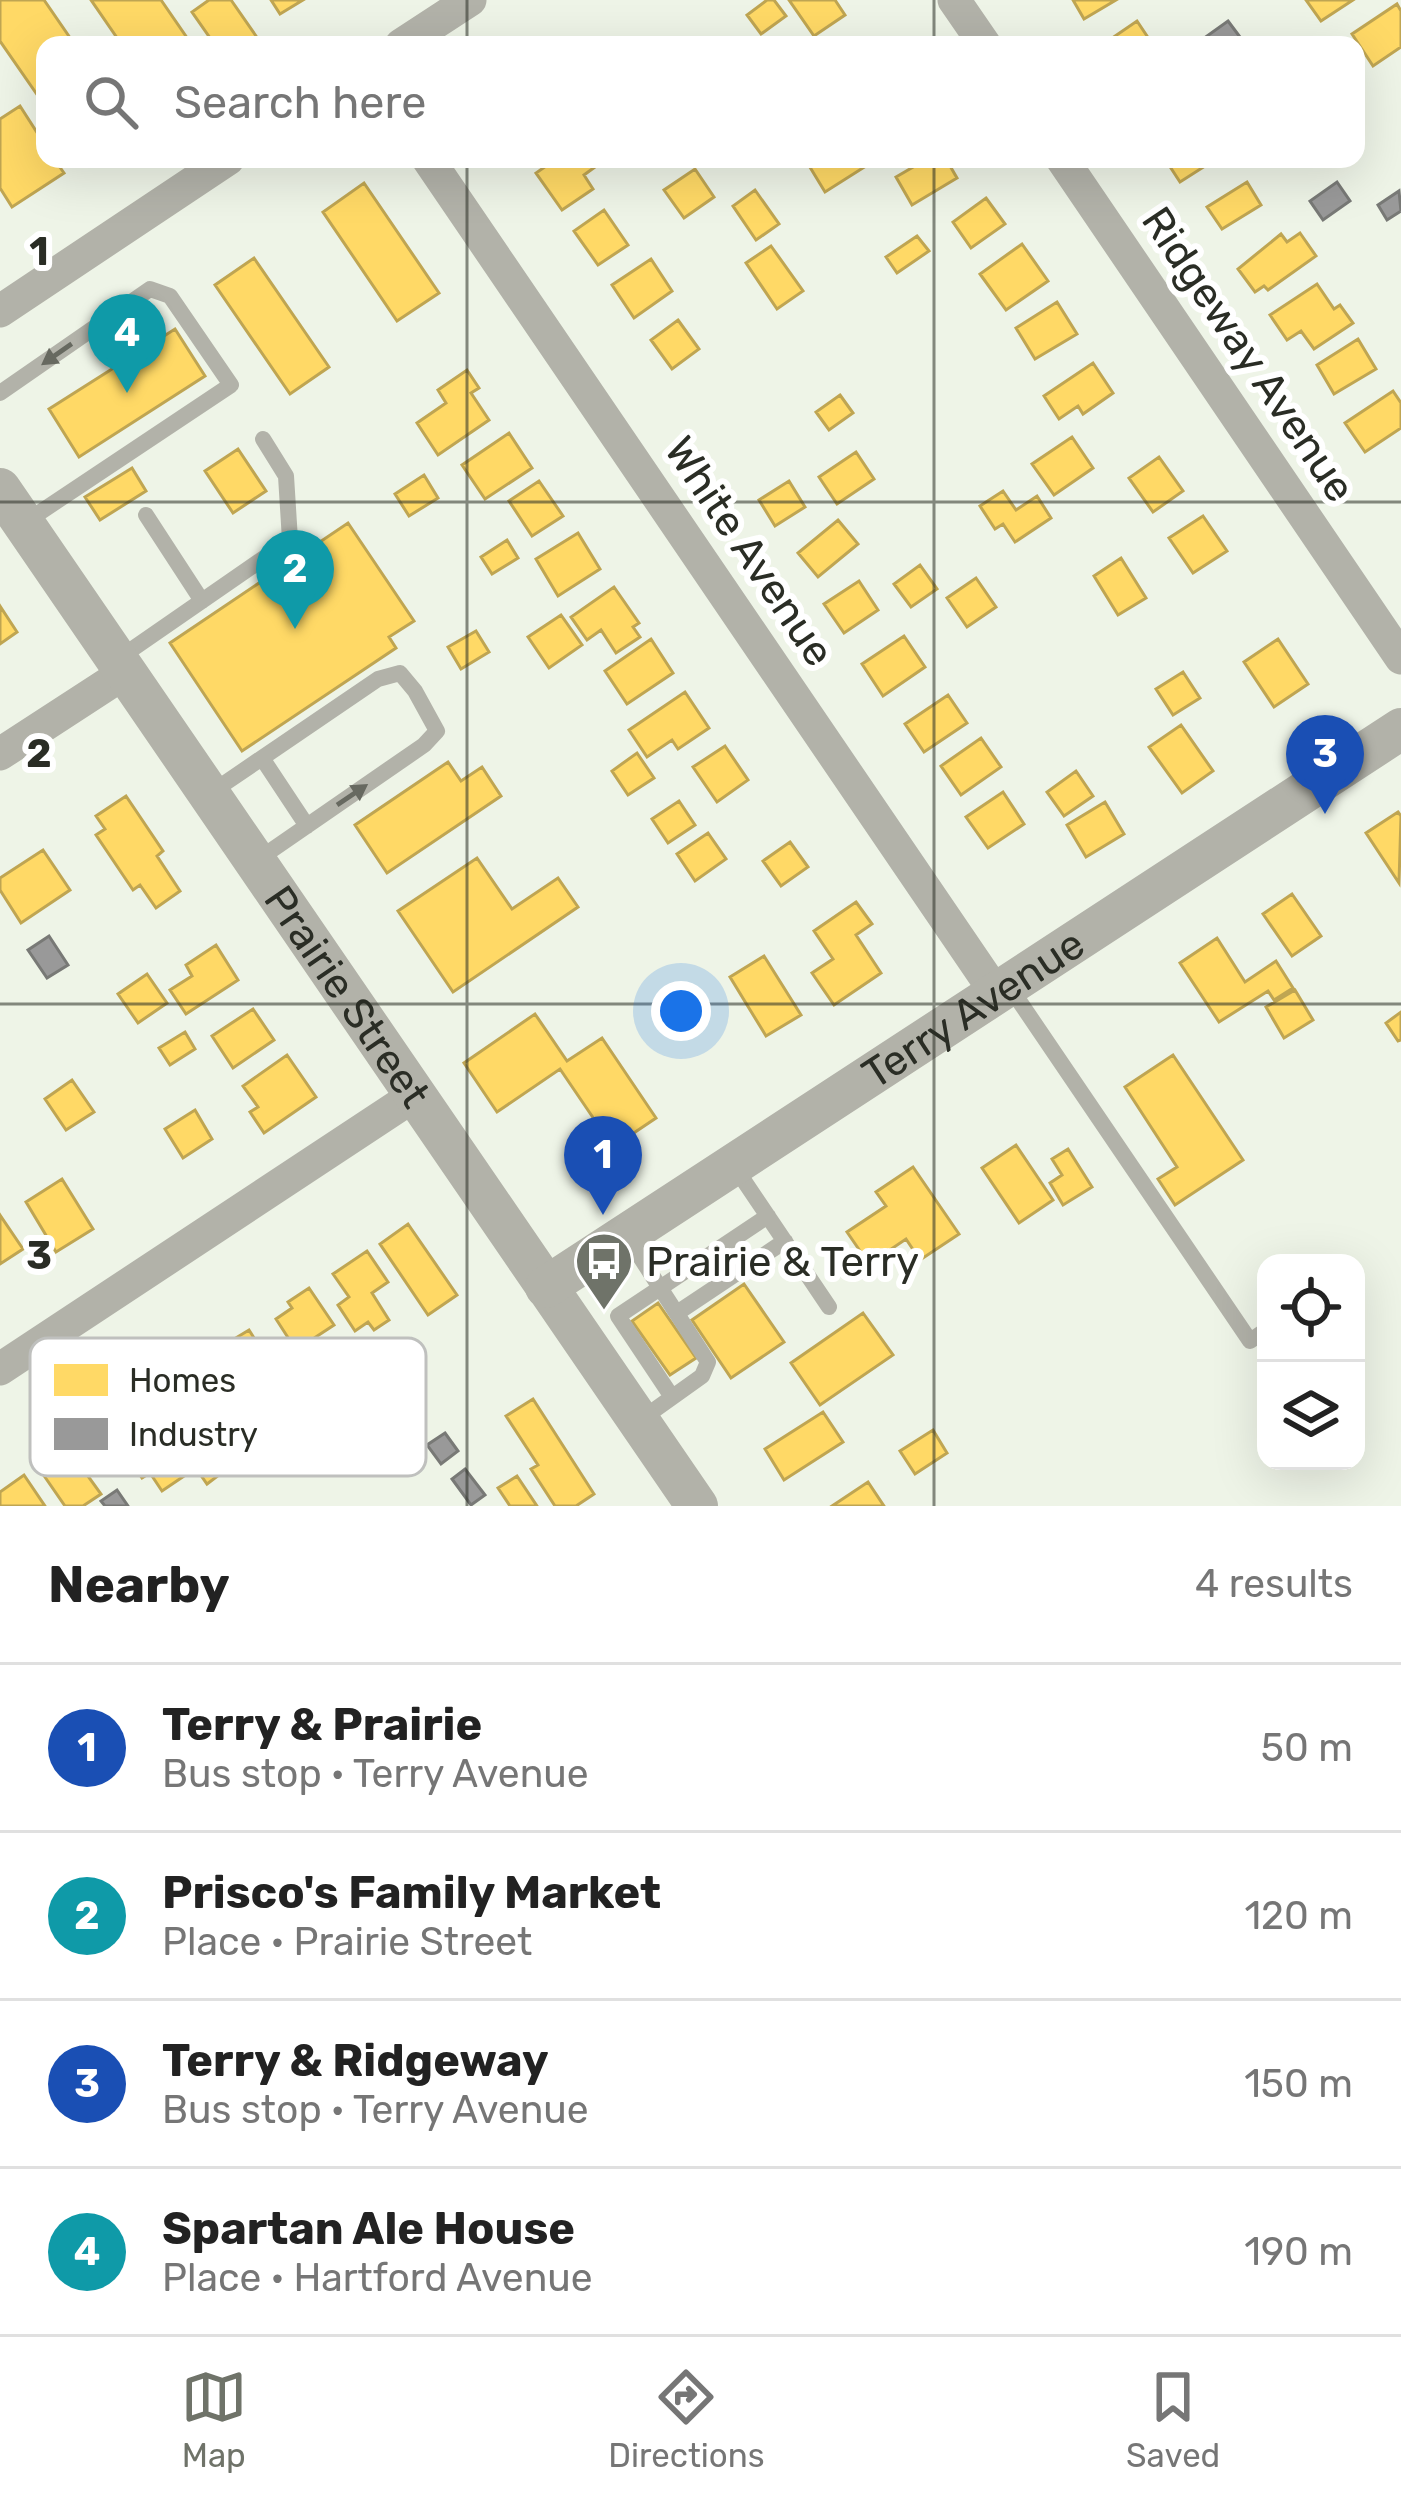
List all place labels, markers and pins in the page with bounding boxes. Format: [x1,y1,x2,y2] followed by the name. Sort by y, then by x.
[88,294,166,393] pin: 4
[256,530,334,629] pin: 2
[1286,715,1364,814] pin: 3
[564,1116,642,1215] pin: 1
[573,1230,635,1312] bus stop icon: Prairie & Terry
[646,1237,919,1287] place label: Prairie & Terry

